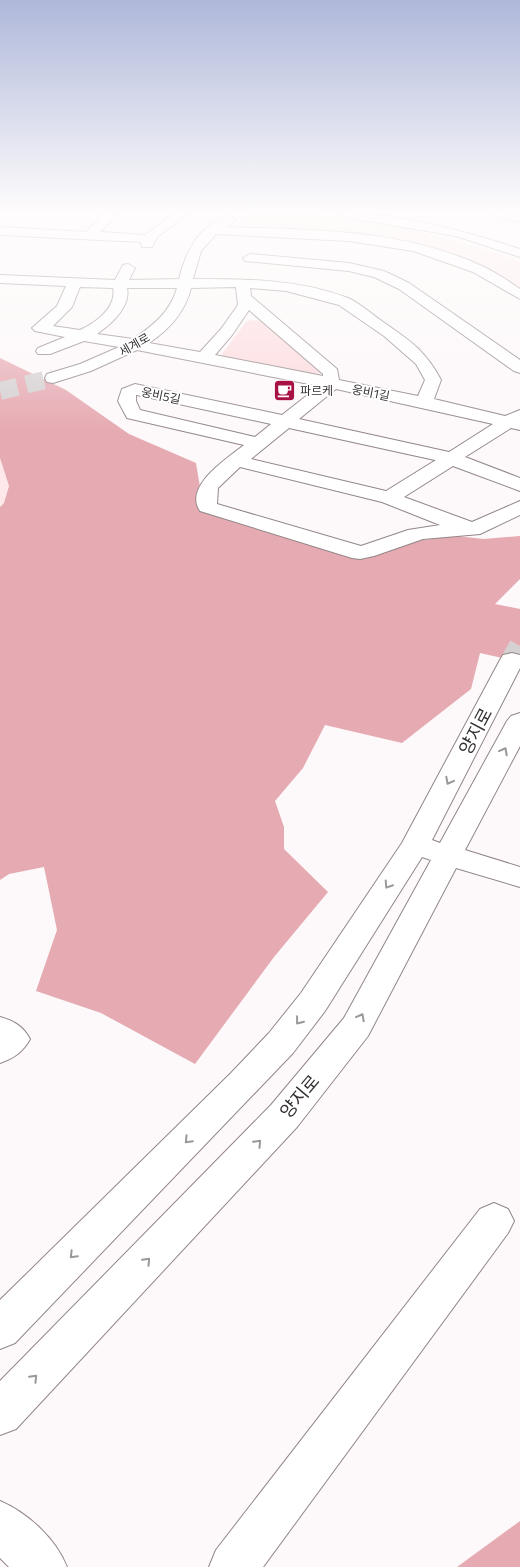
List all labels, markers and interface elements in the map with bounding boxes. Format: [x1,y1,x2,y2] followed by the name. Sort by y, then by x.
[116,330,152,358] street label: 세계로
[272,378,296,402] cafe icon: 파르케
[351,381,391,403] street label: 웅비1길
[300,383,333,397] place label: 파르케
[140,384,182,406] street label: 웅비5길
[454,704,496,758] street label: 양지로
[498,748,508,757] one-way arrow
[445,775,455,784] one-way arrow
[385,880,394,889] one-way arrow
[355,1013,365,1022] one-way arrow
[296,1015,304,1024] one-way arrow
[275,1070,323,1122] street label: 양지로
[185,1134,194,1143] one-way arrow
[252,1139,261,1148] one-way arrow
[70,1249,79,1258] one-way arrow
[141,1258,150,1267] one-way arrow
[28,1374,37,1383] one-way arrow

